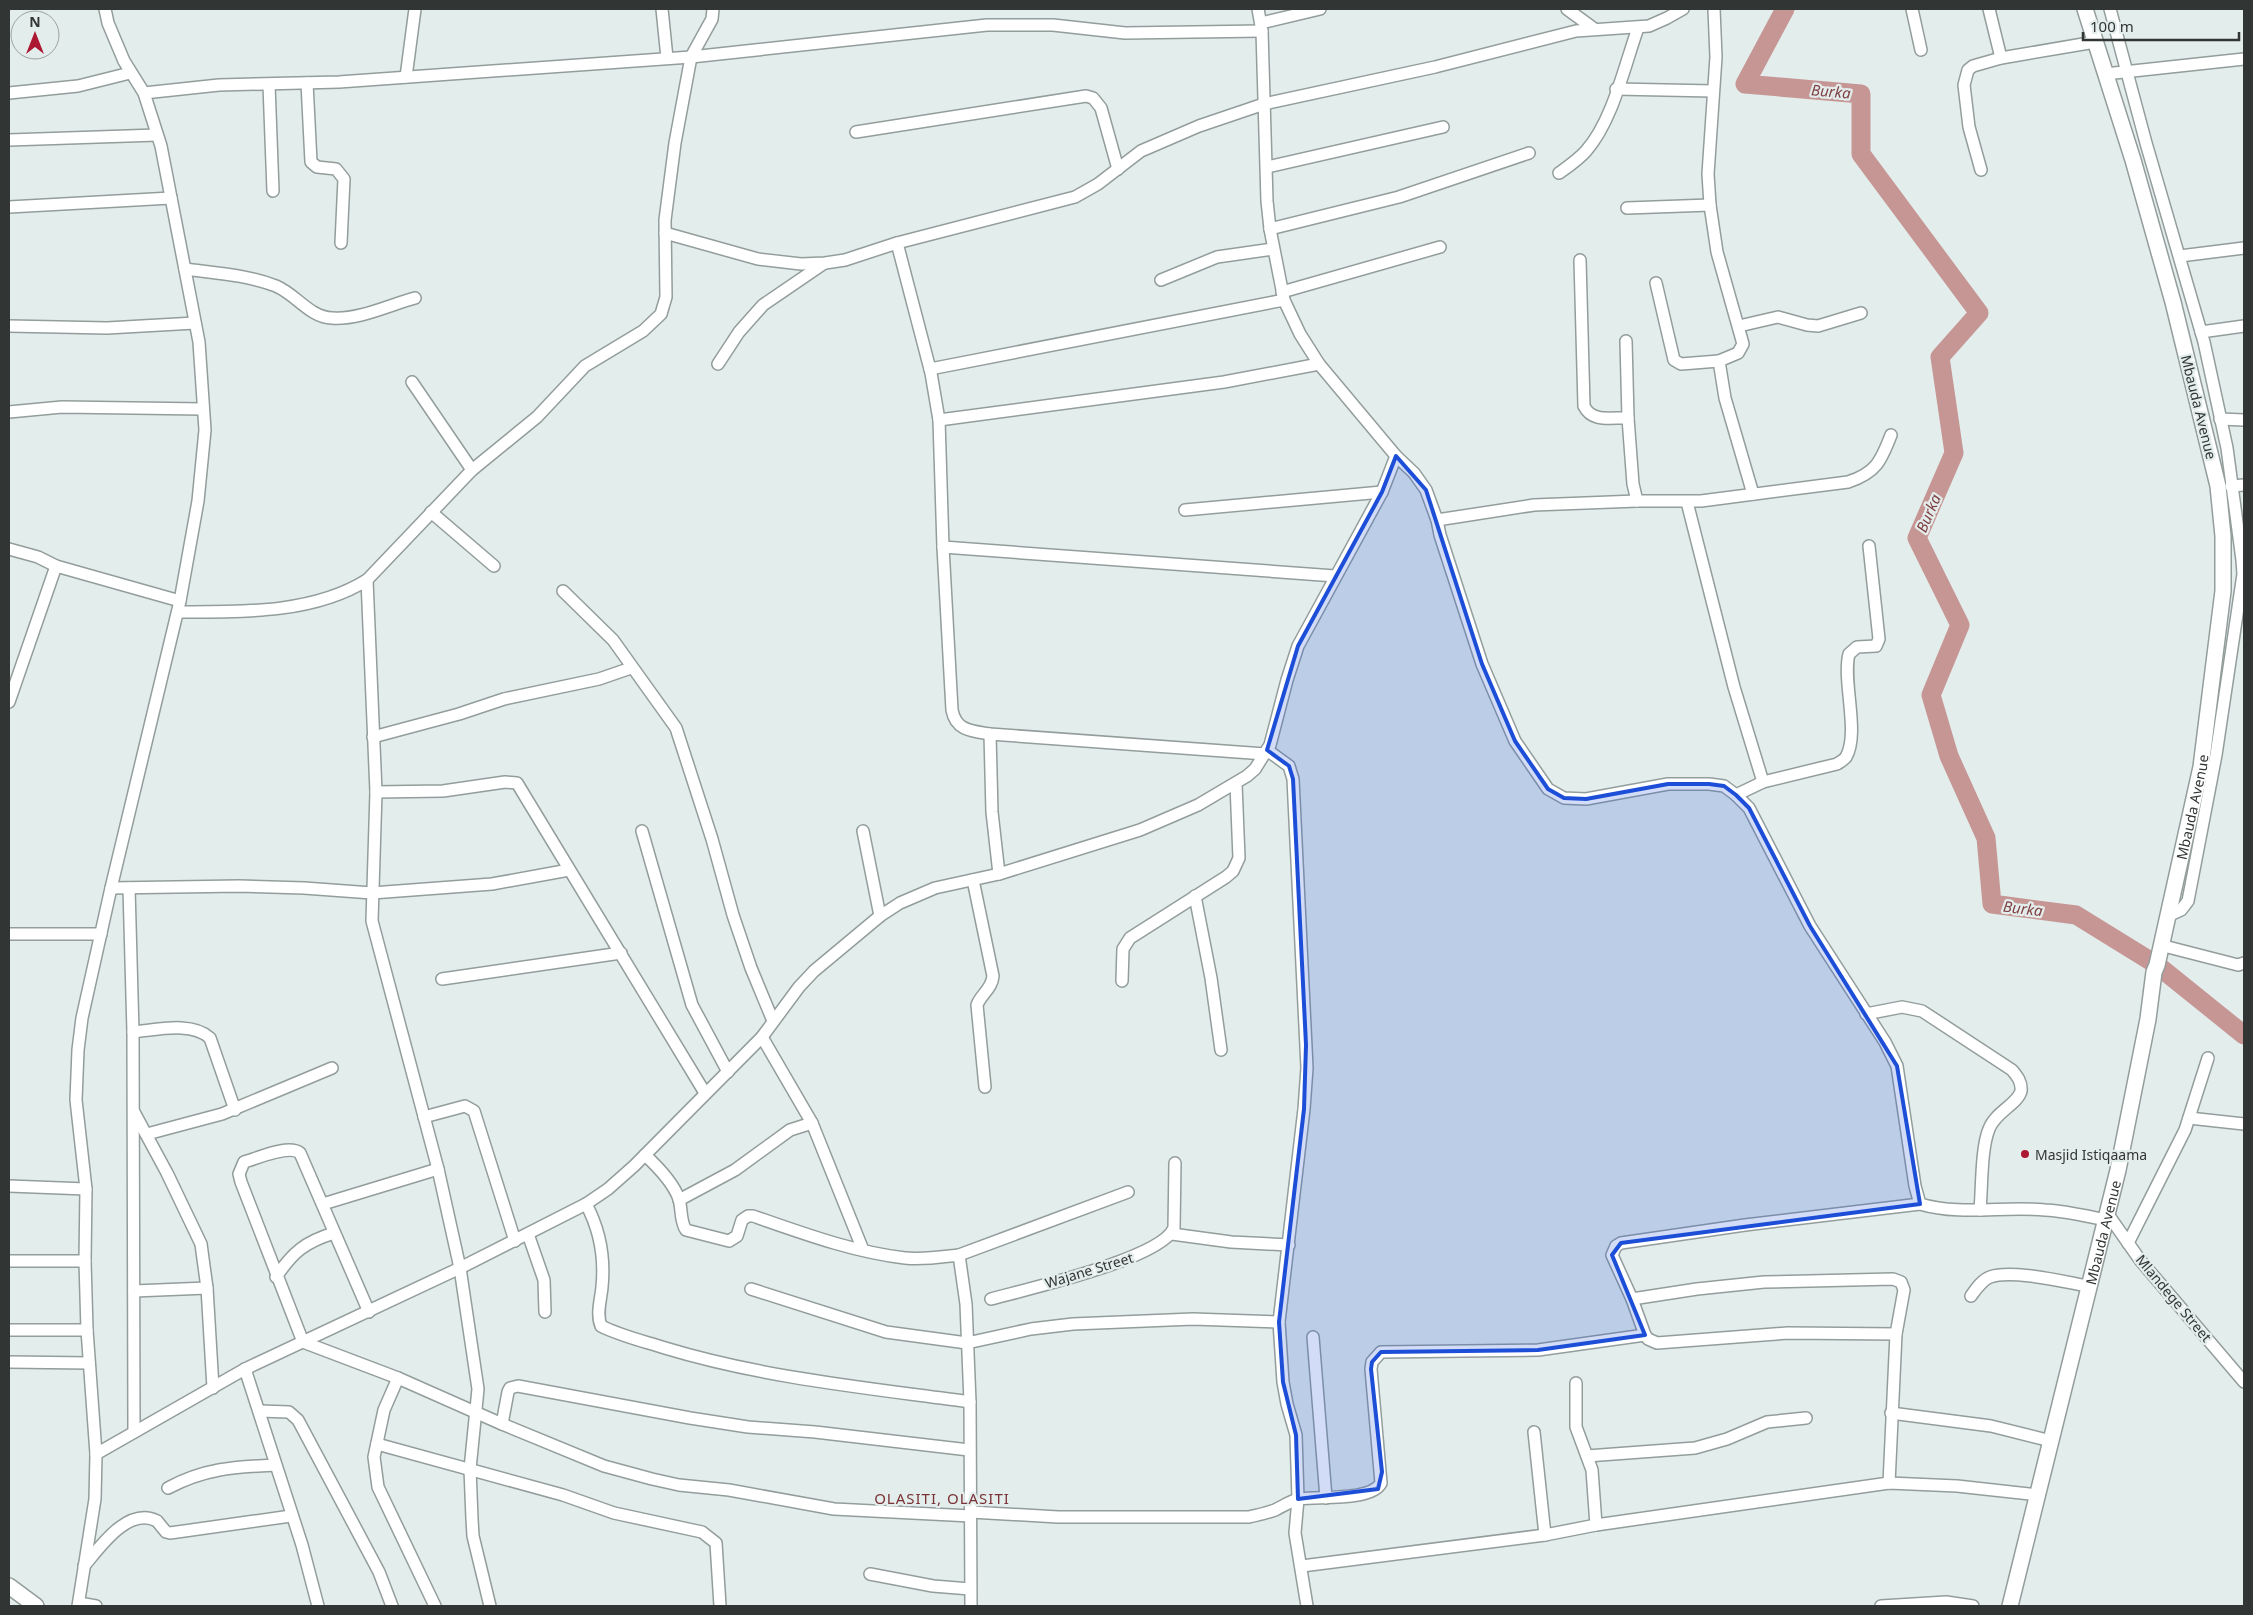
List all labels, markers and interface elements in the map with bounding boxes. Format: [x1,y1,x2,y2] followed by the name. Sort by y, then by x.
[10,10,60,60] north arrow
[2083,10,2239,42] scale bar
[29,12,41,31] text: N
[2090,16,2134,36] text: 100 m
[1810,79,1852,103] water label: Burka
[2177,353,2221,461] street label: Mbauda Avenue
[1911,490,1945,535] water label: Burka
[2171,753,2212,861] street label: Mbauda Avenue
[2002,896,2044,920] water label: Burka
[2035,1145,2147,1164] place label: Masjid Istiqaama
[2019,1148,2031,1160] marker: Masjid Istiqaama
[2080,1178,2125,1287] street label: Mbauda Avenue
[1043,1248,1135,1292] street label: Wajane Street
[2132,1250,2216,1346] street label: Mlandege Street
[874,1488,1010,1508] district label: OLASITI, OLASITI

